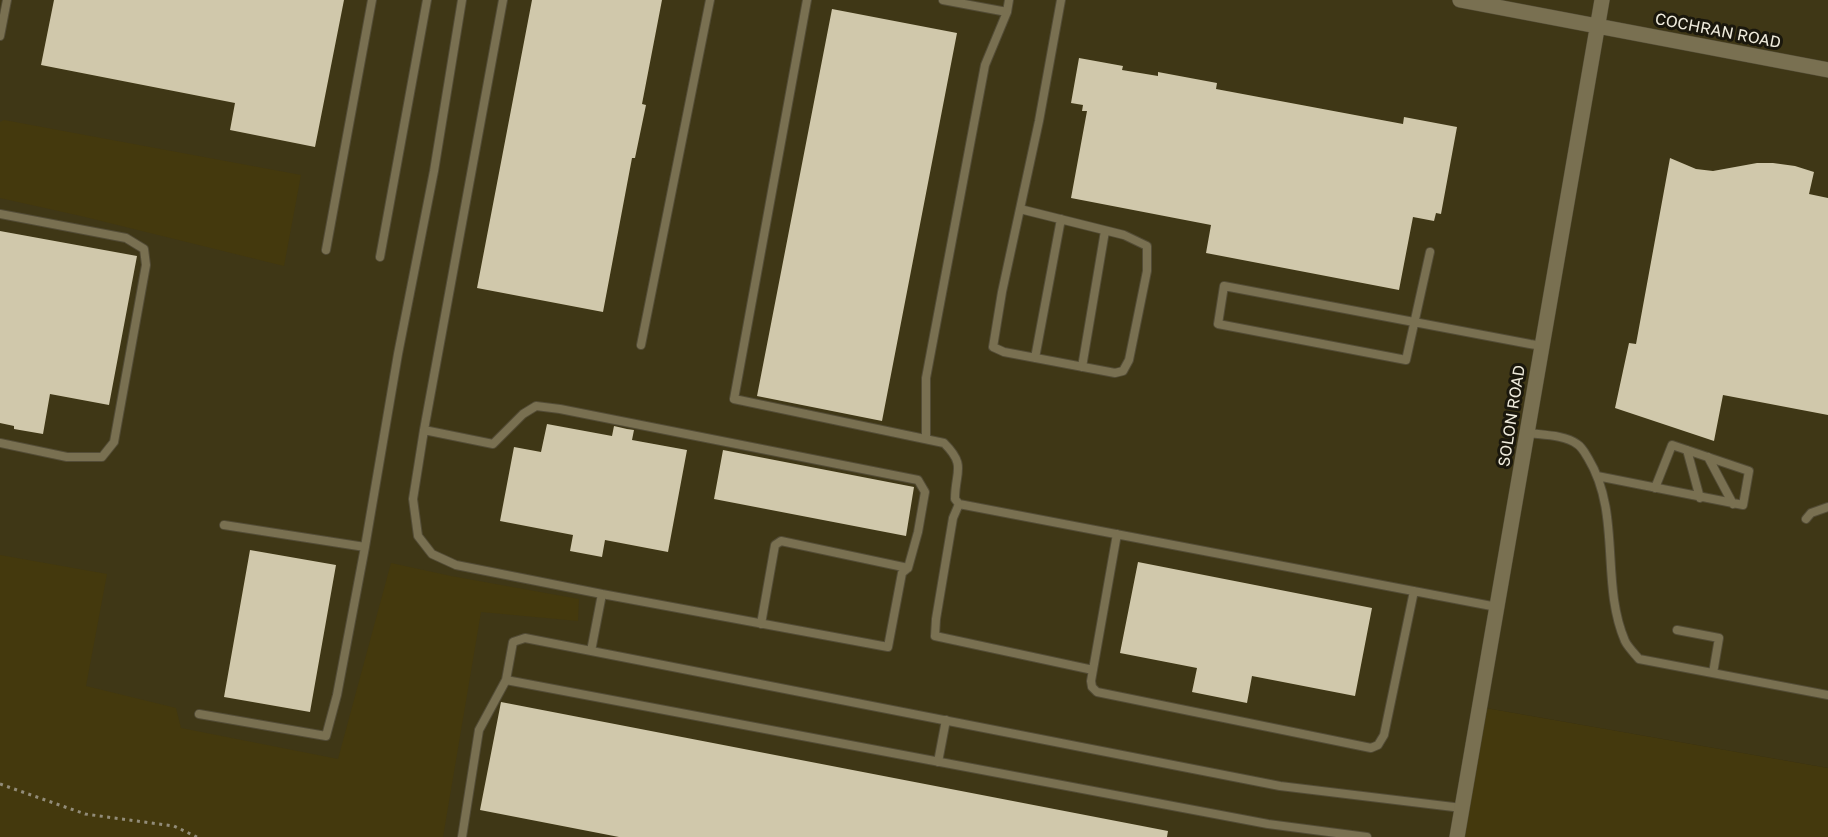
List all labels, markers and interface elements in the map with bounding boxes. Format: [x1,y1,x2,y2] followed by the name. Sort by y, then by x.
[1653,9,1783,53] street label: COCHRAN ROAD
[1494,364,1530,468] street label: SOLON ROAD

